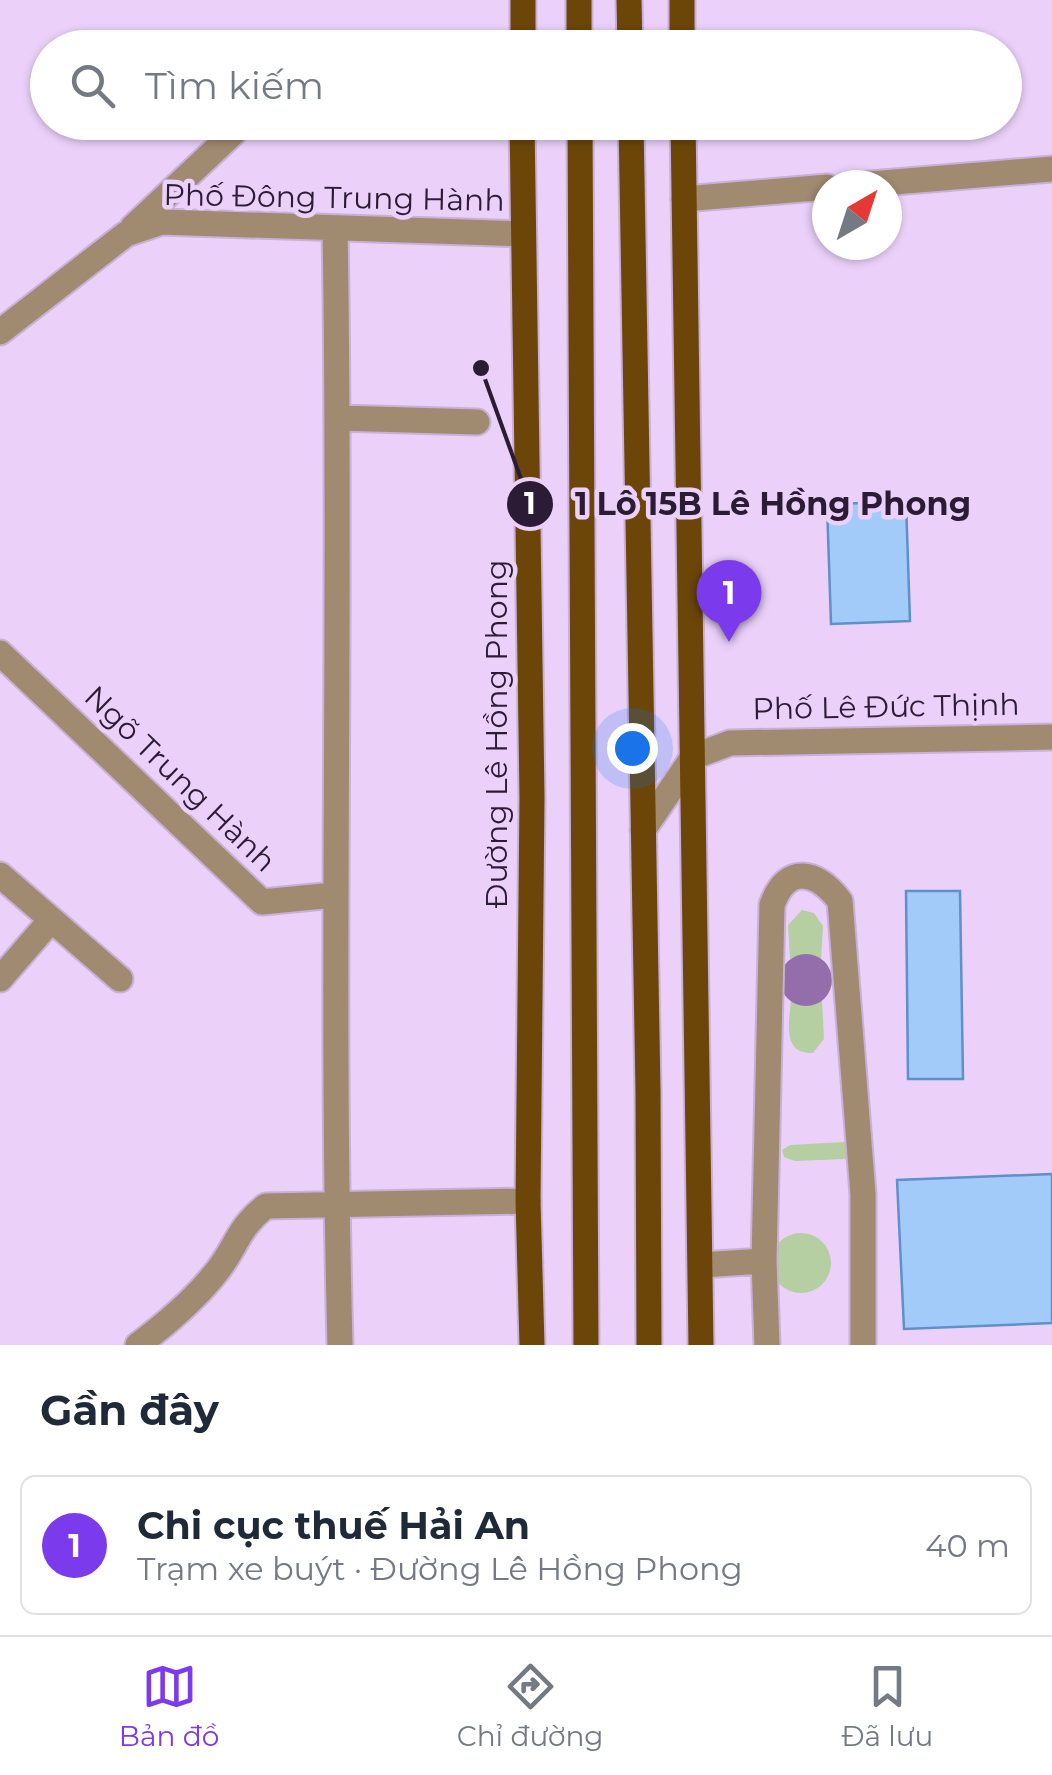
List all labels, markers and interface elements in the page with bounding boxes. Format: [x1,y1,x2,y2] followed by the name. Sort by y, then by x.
[30,30,1022,140] search box
[65,58,120,113] icon: search
[145,62,324,109] text: Tìm kiếm
[812,170,902,260] north arrow
[163,176,505,219] street label: Phố Đông Trung Hành
[505,473,991,535] callout: 1 Lô 15B Lê Hồng Phong
[575,484,971,523] text: 1 Lô 15B Lê Hồng Phong
[524,485,536,522] text: 1
[478,560,515,908] street label: Đường Lê Hồng Phong
[696,560,762,642] pin: 1
[77,678,284,879] street label: Ngõ Trung Hành
[752,686,1020,727] street label: Phố Lê Đức Thịnh
[607,723,658,774] your location
[40,1384,219,1436] text: Gần đây
[137,1502,530,1549] text: Chi cục thuế Hải An
[68,1526,81,1565] text: 1
[925,1526,1010,1565] text: 40 m
[137,1549,743,1588] text: Trạm xe buýt · Đường Lê Hồng Phong
[119,1659,219,1753] tab: Bản đồ
[457,1659,604,1753] tab: Chỉ đường
[841,1659,933,1753] tab: Đã lưu

